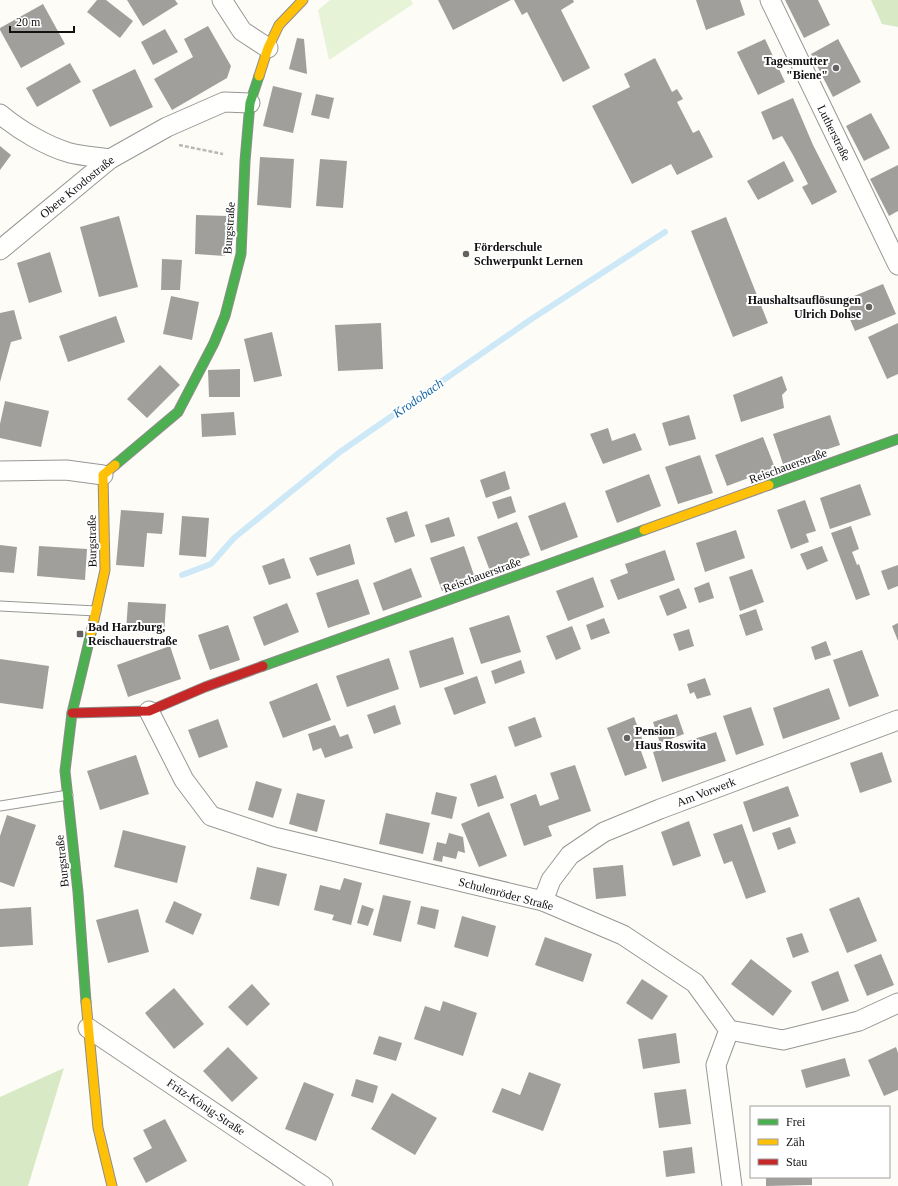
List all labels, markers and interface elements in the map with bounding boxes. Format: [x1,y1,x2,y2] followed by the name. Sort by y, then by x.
[10,8,74,34] scale bar
[16,15,41,29] text: 20 m
[764,54,829,82] place label: Tagesmutter "Biene"
[831,63,841,73] marker: Tagesmutter "Biene"
[814,103,854,163] street label: Lutherstraße
[37,153,117,221] street label: Obere Krodostraße
[220,201,238,255] street label: Burgstraße
[474,240,583,268] place label: Förderschule Schwerpunkt Lernen
[461,249,471,259] marker: Förderschule Schwerpunkt Lernen
[748,293,862,321] place label: Haushaltsauflösungen Ulrich Dohse
[864,302,874,312] marker: Haushaltsauflösungen Ulrich Dohse
[389,375,446,421] water label: Krodobach
[747,445,829,487] street label: Reischauerstraße
[85,515,99,567] street label: Burgstraße
[441,554,523,596] street label: Reischauerstraße
[88,620,178,648] place label: Bad Harzburg, Reischauerstraße
[75,629,85,639] marker: Bad Harzburg, Reischauerstraße
[635,724,706,752] place label: Pension Haus Roswita
[622,733,632,743] marker: Pension Haus Roswita
[675,774,737,810] street label: Am Vorwerk
[52,834,72,888] street label: Burgstraße
[457,875,555,913] street label: Schulenröder Straße
[164,1076,248,1138] street label: Fritz-König-Straße
[750,1106,890,1178] legend
[786,1115,806,1129] text: Frei
[786,1135,805,1149] text: Zäh
[786,1155,807,1169] text: Stau

